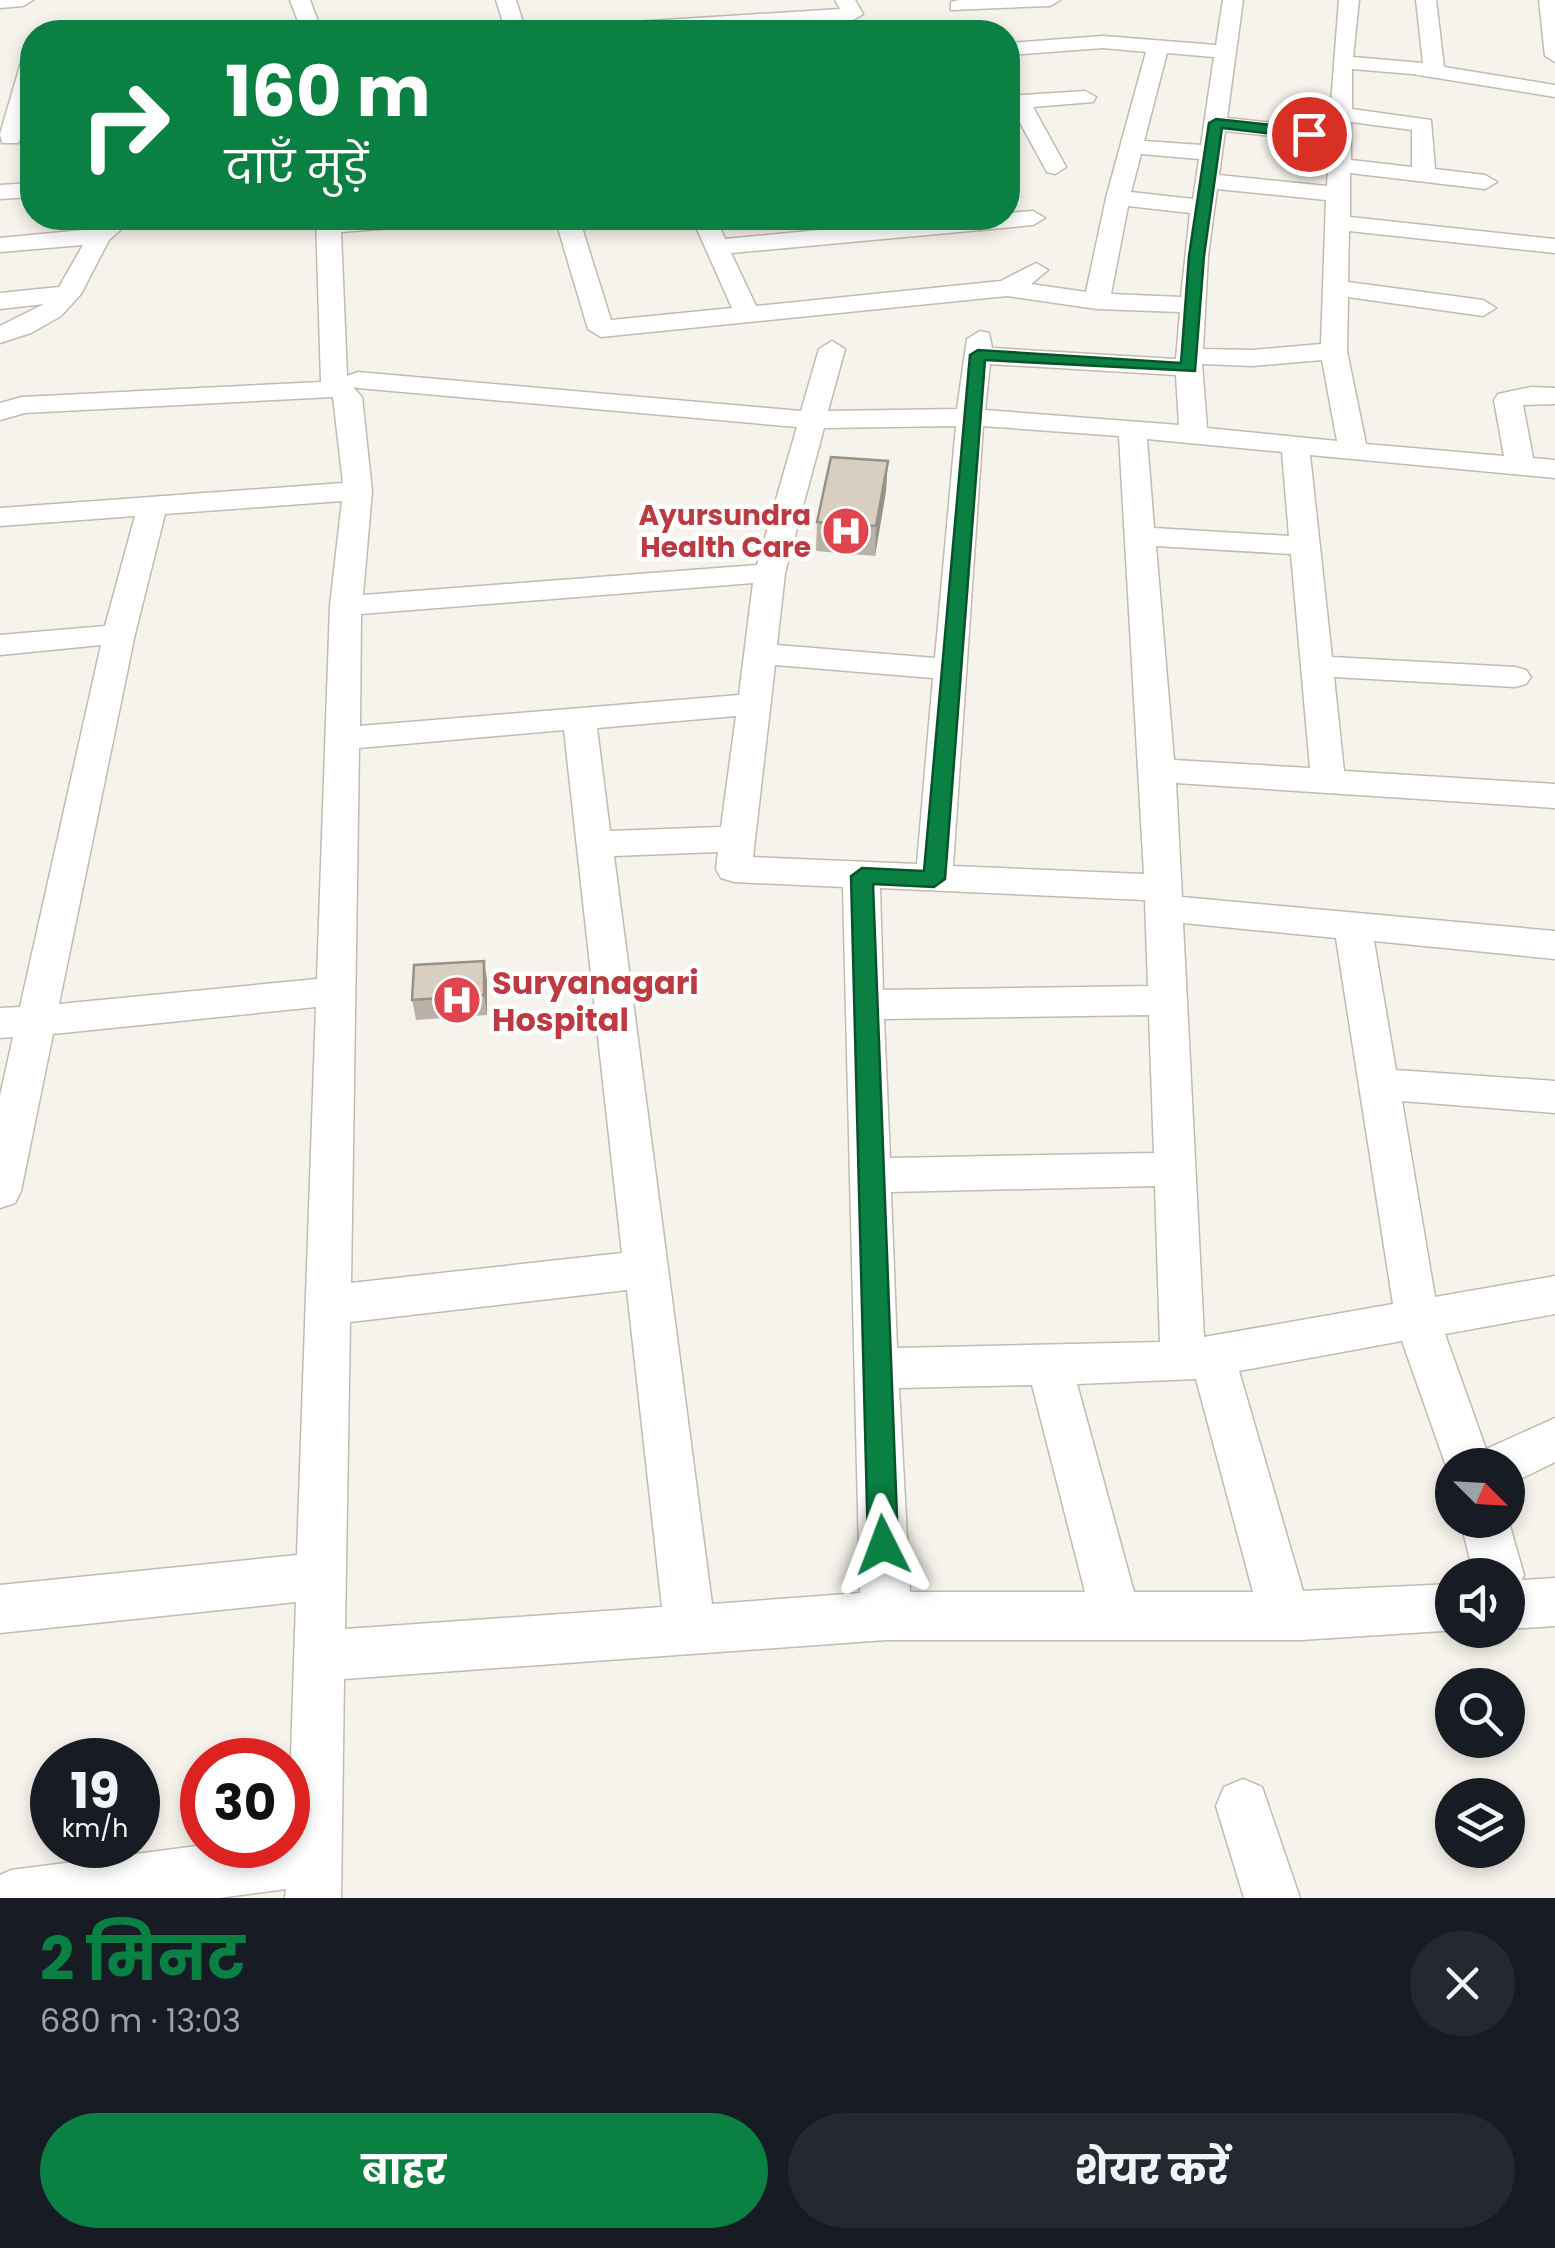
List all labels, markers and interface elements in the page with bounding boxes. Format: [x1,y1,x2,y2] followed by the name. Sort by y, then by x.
[225,42,431,141] text: 160 m
[60,60,190,190] icon: right
[1267,92,1352,177] pin
[1282,107,1337,162] icon: arrive
[225,136,368,199] text: दाएँ मुड़ें
[638,496,811,567] place label: Ayursundra Health Care
[820,505,872,557] hospital icon: Ayursundra Health Care
[492,960,699,1042] place label: Suryanagari Hospital
[431,974,483,1026] hospital icon: Suryanagari Hospital
[1435,1448,1525,1538] north arrow
[1435,1448,1525,1868] map controls
[831,1493,935,1597] position arrow
[1435,1558,1525,1648] button: sound
[1435,1668,1525,1758] button: search
[180,1738,310,1868] speed limit sign: 30
[70,1755,120,1826] text: 19
[1435,1778,1525,1868] button: layers
[62,1811,128,1846] text: km/h
[40,1917,245,2001] text: 2 मिनट
[1410,1931,1515,2036] button: close
[40,1998,241,2043] text: 680 m · 13:03
[40,2113,768,2228] button: बाहर
[788,2113,1515,2228] button: शेयर करें

